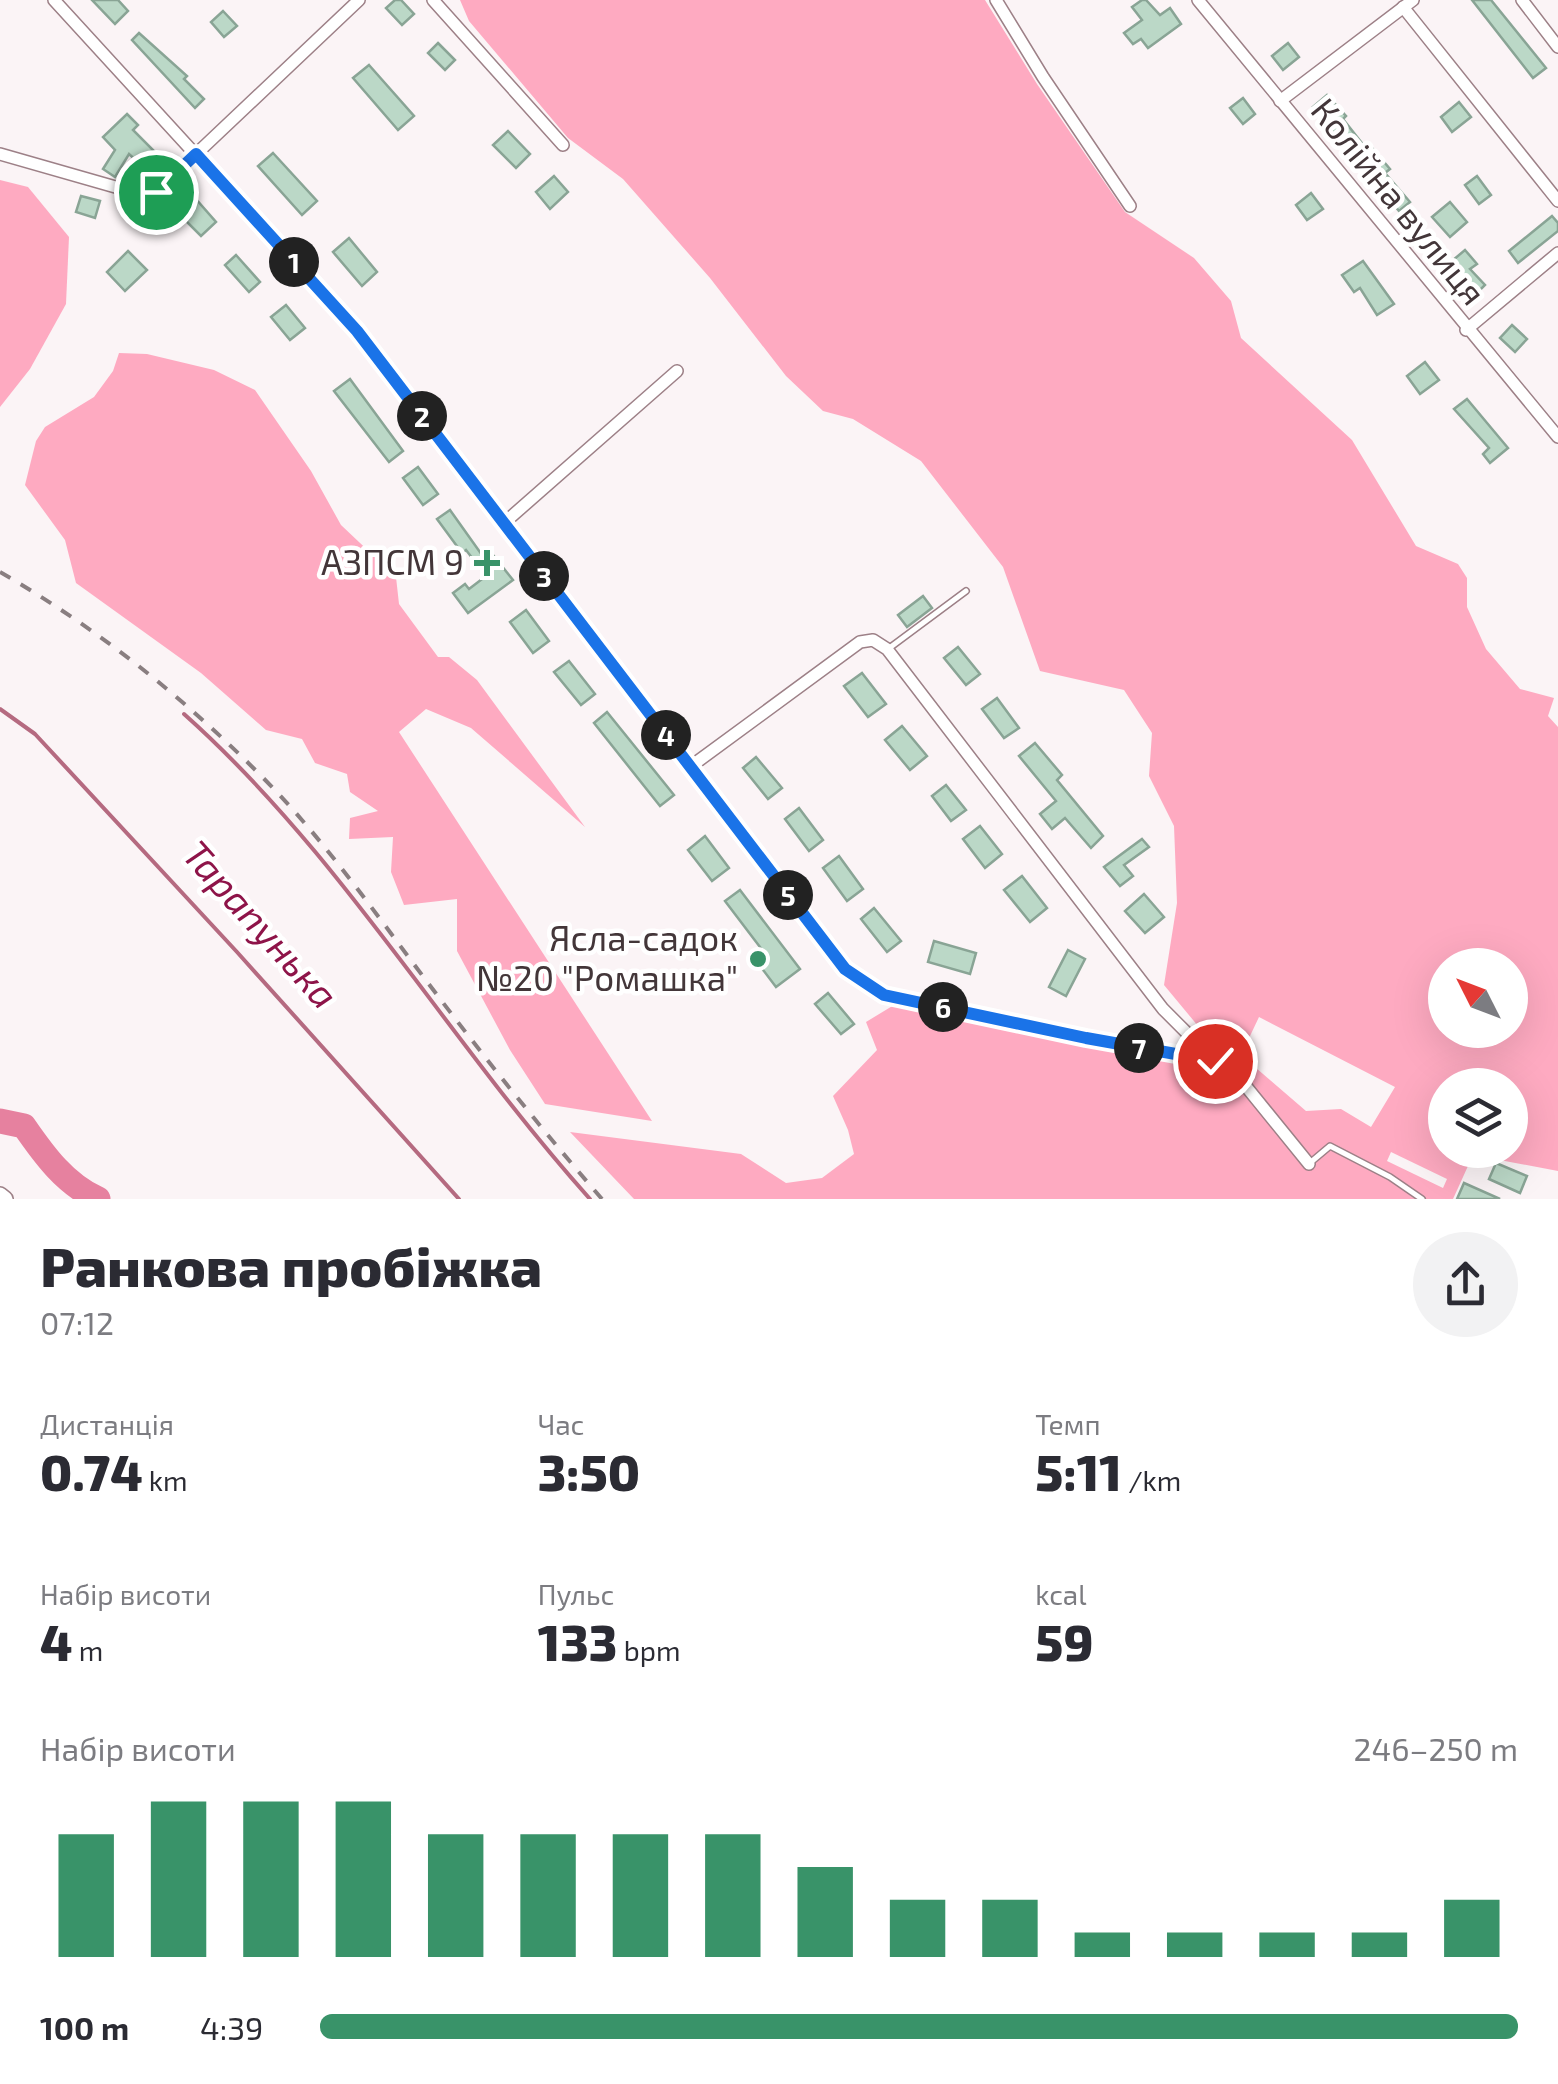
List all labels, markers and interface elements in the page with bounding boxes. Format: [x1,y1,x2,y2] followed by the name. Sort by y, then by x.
[1303,89,1496,313] street label: Колійна вулиця
[114,150,199,235] pin
[129,165,184,220] icon: arrive
[269,237,319,287] pin: 1
[288,245,300,279] text: 1
[397,391,447,441] pin: 2
[414,399,430,433] text: 2
[321,540,464,582] place label: АЗПСМ 9
[474,550,500,576] marker: АЗПСМ 9
[519,551,569,601] pin: 3
[536,559,552,593] text: 3
[641,710,691,760] pin: 4
[657,718,675,752] text: 4
[174,830,349,1017] water label: Тарапунька
[763,870,813,920] pin: 5
[780,878,796,912] text: 5
[476,916,738,998] place label: Ясла-садок №20 "Ромашка"
[747,948,769,970] marker: Ясла-садок №20 "Ромашка"
[1428,948,1528,1048] north arrow
[1428,948,1528,1168] map controls
[918,982,968,1032] pin: 6
[935,990,951,1024] text: 6
[1173,1019,1258,1104] pin
[1114,1023,1164,1073] pin: 7
[1132,1031,1146,1065] text: 7
[1188,1034,1243,1089] icon: check
[1428,1068,1528,1168] button: layers
[40,1232,542,1298] text: Ранкова пробіжка
[1413,1232,1518,1337] button: share
[40,1303,114,1341] text: 07:12
[40,1407,174,1441] text: Дистанція
[538,1407,584,1441] text: Час
[1035,1407,1101,1441] text: Темп
[40,1441,143,1501] text: 0.74
[538,1441,640,1501] text: 3:50
[1035,1441,1122,1501] text: 5:11
[143,1463,188,1497] text: km
[1122,1463,1181,1497] text: /km
[40,1577,211,1611] text: Набір висоти
[538,1577,614,1611] text: Пульс
[1035,1577,1087,1611] text: kcal
[40,1611,72,1671] text: 4
[538,1611,618,1671] text: 133
[1035,1611,1093,1671] text: 59
[72,1633,103,1667] text: m
[618,1633,681,1667] text: bpm
[40,1729,236,1767] text: Набір висоти
[1353,1729,1518,1767] text: 246–250 m
[40,2008,129,2046] text: 100 m
[200,2008,263,2046] text: 4:39

